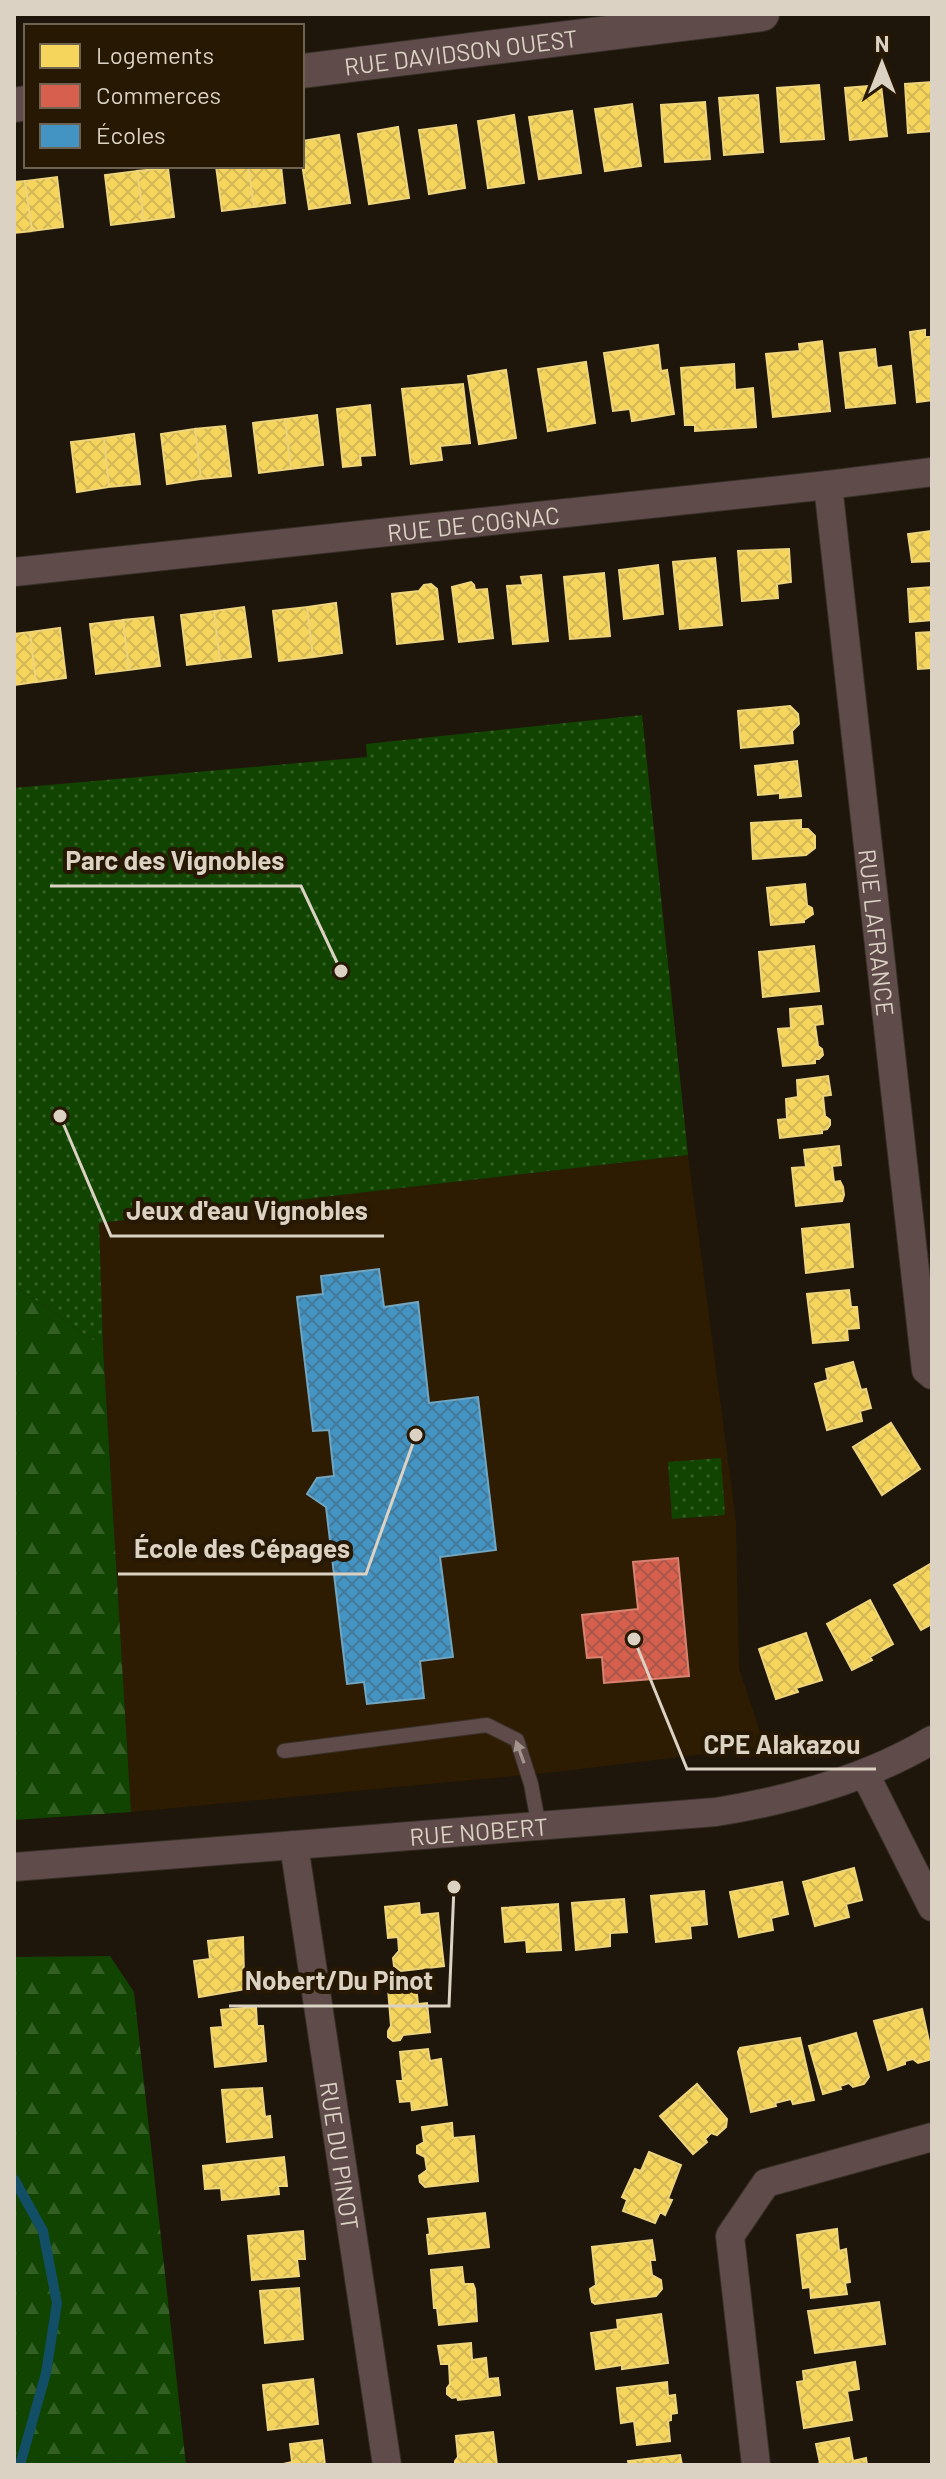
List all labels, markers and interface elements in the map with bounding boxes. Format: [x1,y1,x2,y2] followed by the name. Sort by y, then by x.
[343,23,579,80] street label: RUE DAVIDSON OUEST
[24,24,304,168] legend
[842,24,922,104] north arrow
[875,30,889,56] text: N
[96,40,214,69] text: Logements
[96,80,221,109] text: Commerces
[96,120,166,149] text: Écoles
[386,499,561,547] street label: RUE DE COGNAC
[50,836,301,886] callout: Parc des Vignobles
[66,844,284,875] text: Parc des Vignobles
[854,847,901,1017] street label: RUE LAFRANCE
[111,1186,384,1236] callout: Jeux d'eau Vignobles
[126,1194,368,1225] text: Jeux d'eau Vignobles
[118,1524,366,1574] callout: École des Cépages
[134,1532,350,1563] text: École des Cépages
[687,1719,876,1769] callout: CPE Alakazou
[704,1728,860,1759] text: CPE Alakazou
[514,1739,526,1763] one-way arrow
[408,1811,549,1850] street label: RUE NOBERT
[229,1956,449,2006] callout: Nobert/Du Pinot
[245,1964,433,1995] text: Nobert/Du Pinot
[315,2079,366,2232] street label: RUE DU PINOT

